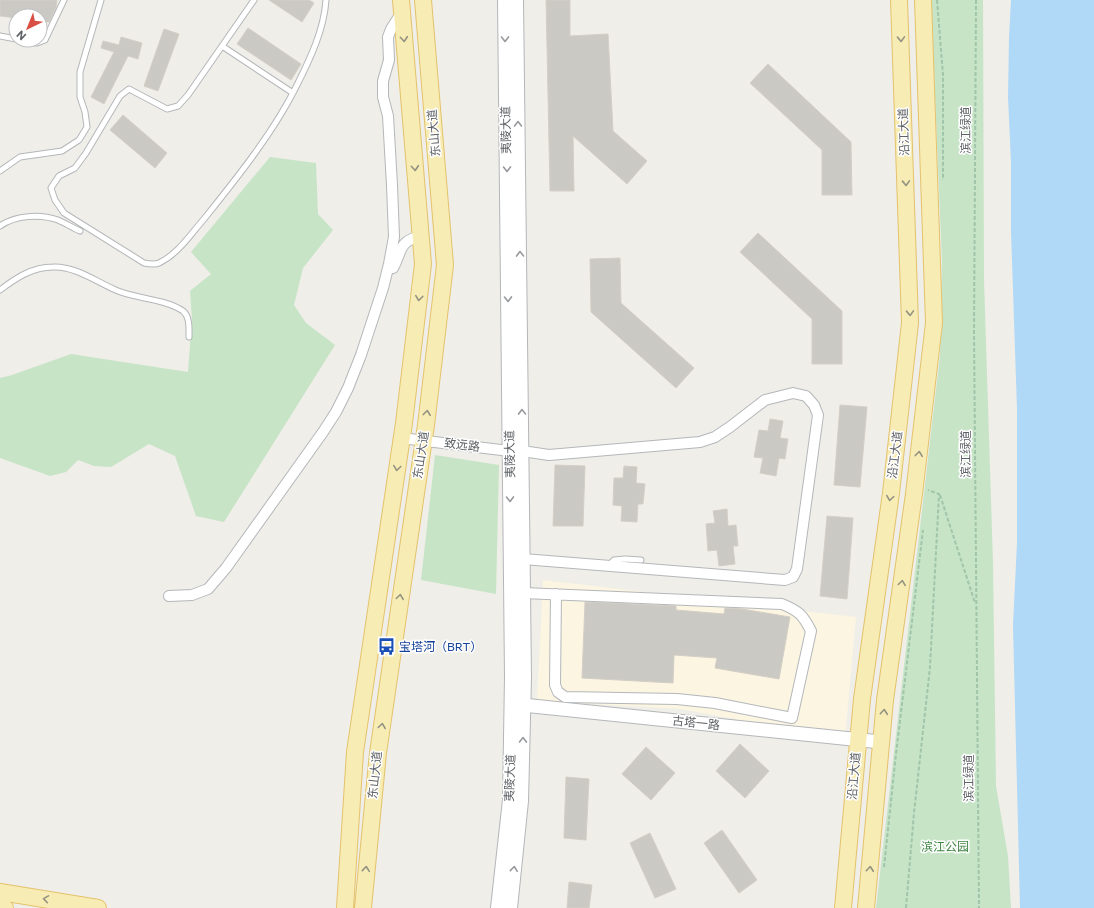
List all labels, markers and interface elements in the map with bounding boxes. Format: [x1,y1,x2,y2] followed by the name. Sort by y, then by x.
[8,8,48,48] north arrow
[13,28,28,43] text: N
[400,36,409,42] one-way arrow
[501,36,509,42] one-way arrow
[896,36,905,42] one-way arrow
[498,106,512,154] street label: 夷陵大道
[958,106,972,154] street label: 滨江绿道
[895,108,911,156] street label: 沿江大道
[424,109,442,158] street label: 东山大道
[514,121,522,127] one-way arrow
[410,165,419,171] one-way arrow
[503,166,511,172] one-way arrow
[901,180,910,186] one-way arrow
[515,251,524,257] one-way arrow
[415,295,424,301] one-way arrow
[504,296,513,302] one-way arrow
[906,310,914,316] one-way arrow
[517,409,526,415] one-way arrow
[422,410,431,416] one-way arrow
[410,430,430,480] street label: 东山大道
[502,430,516,478] street label: 夷陵大道
[884,430,904,480] street label: 沿江大道
[958,430,972,478] street label: 滨江绿道
[443,435,481,453] street label: 致远路
[914,451,923,457] one-way arrow
[393,465,402,472] one-way arrow
[886,495,895,501] one-way arrow
[506,496,515,502] one-way arrow
[897,580,906,586] one-way arrow
[395,594,404,600] one-way arrow
[376,637,396,657] bus stop icon: 宝塔河（BRT）
[399,639,482,653] place label: 宝塔河（BRT）
[879,709,888,715] one-way arrow
[671,713,721,731] street label: 古塔一路
[377,723,386,729] one-way arrow
[519,737,527,743] one-way arrow
[365,750,383,800] street label: 东山大道
[844,751,862,800] street label: 沿江大道
[501,754,517,802] street label: 夷陵大道
[961,754,975,802] street label: 滨江绿道
[921,839,969,853] park label: 滨江公园
[361,866,370,872] one-way arrow
[509,866,518,872] one-way arrow
[865,866,874,872] one-way arrow
[43,896,49,904] one-way arrow

